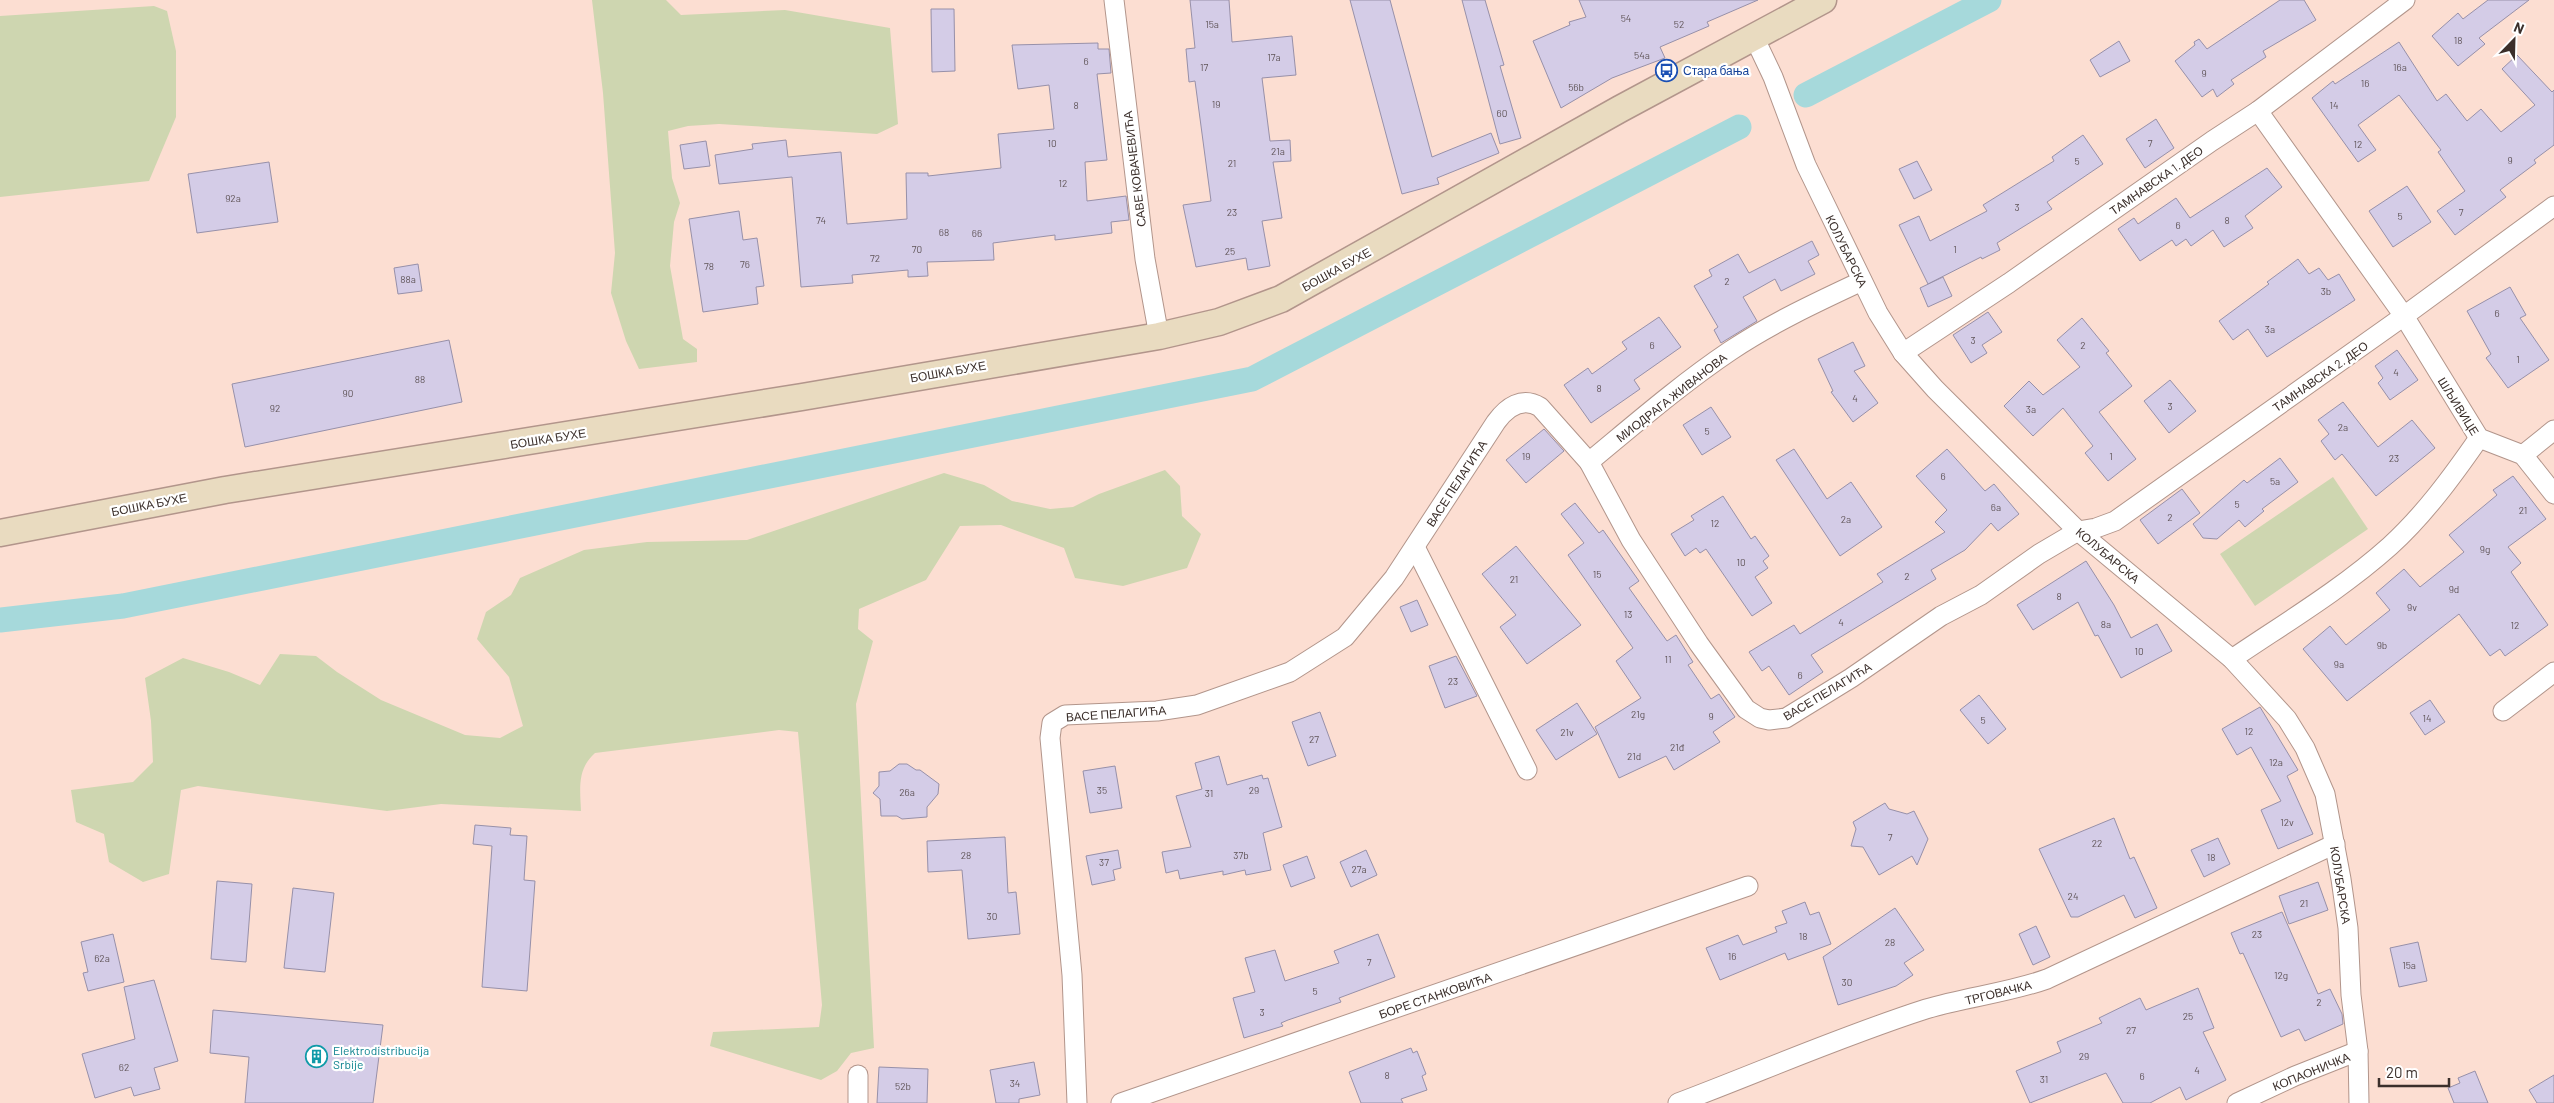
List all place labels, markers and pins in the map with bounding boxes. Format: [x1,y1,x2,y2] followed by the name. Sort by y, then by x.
[1655,58,1679,82] bus stop icon: Стара бања
[1683,63,1749,78] place label: Стара бања
[333,1043,429,1071] place label: Elektrodistribucija Srbije
[305,1045,329,1069] building icon: Elektrodistribucija Srbije

